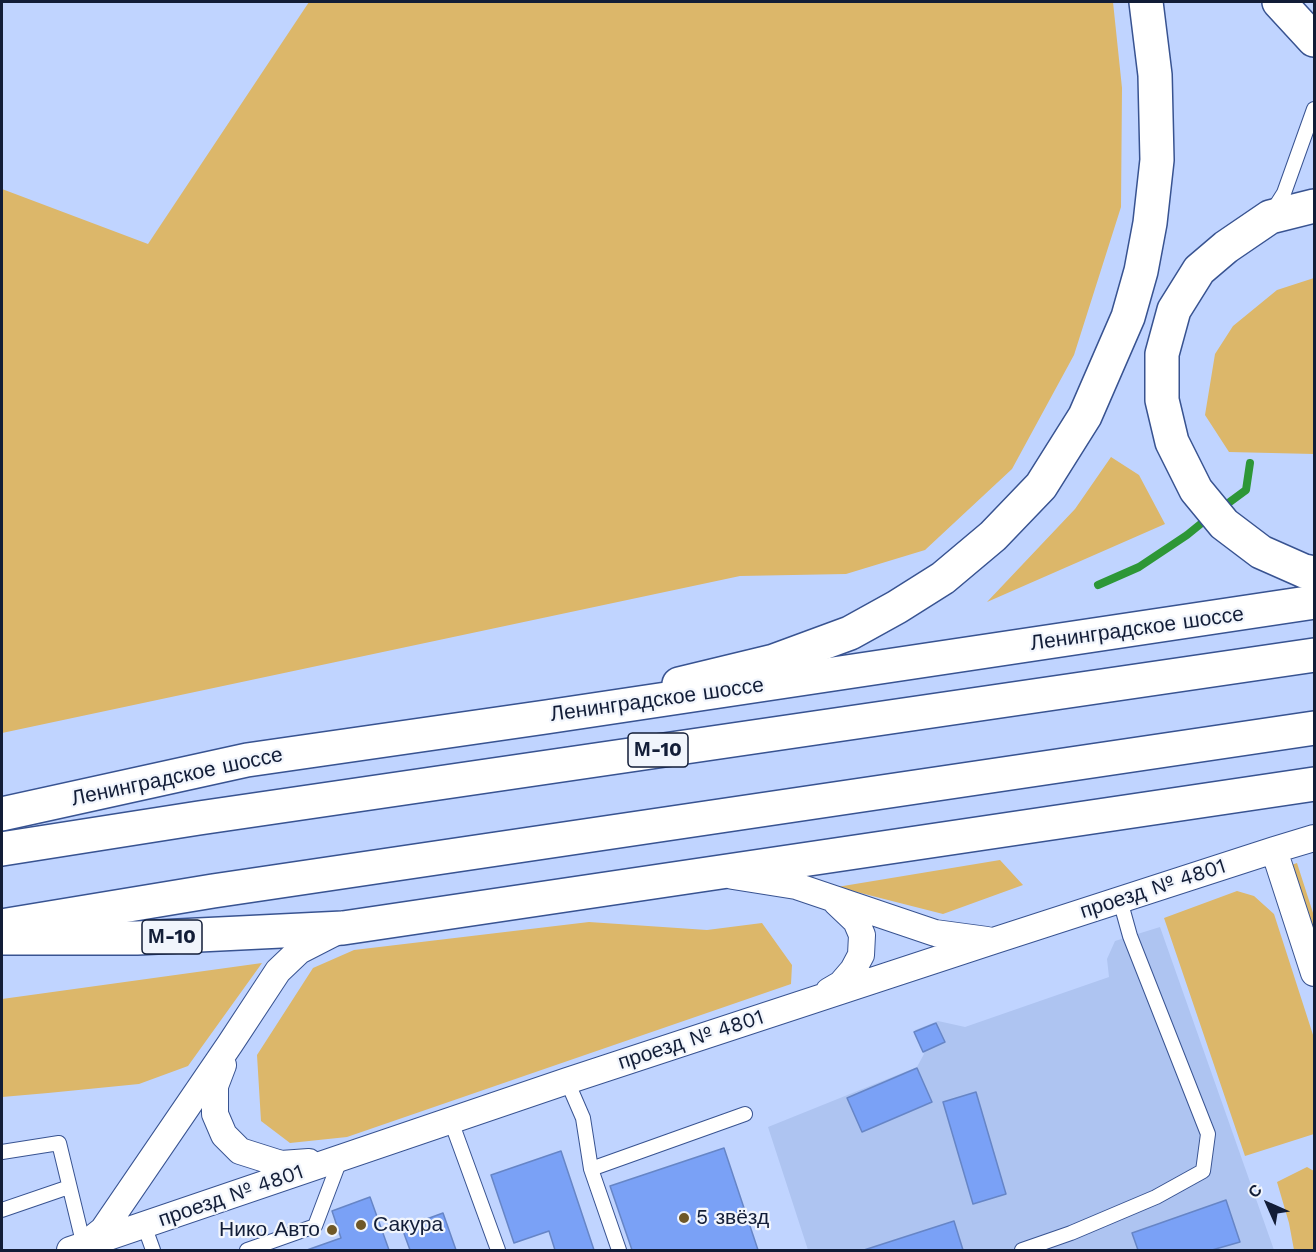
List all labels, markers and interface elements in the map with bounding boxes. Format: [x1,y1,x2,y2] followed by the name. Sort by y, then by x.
[1029,602,1245,656] street label: Ленинградское шоссе
[549,673,765,727] street label: Ленинградское шоссе
[628,733,688,767] road number: М-10
[69,742,285,812] street label: Ленинградское шоссе
[1077,854,1229,924] street label: проезд № 4801
[142,920,202,954] road number: М-10
[615,1005,767,1075] street label: проезд № 4801
[155,1159,307,1233] street label: проезд № 4801
[1238,1174,1298,1234] north arrow
[1244,1180,1266,1202] text: С
[696,1205,769,1231] place label: 5 звёзд
[677,1211,691,1225] marker: 5 звёзд
[373,1212,443,1238] place label: Сакура
[219,1217,320,1243] place label: Нико Авто
[354,1218,368,1232] marker: Сакура
[325,1223,339,1237] marker: Нико Авто

